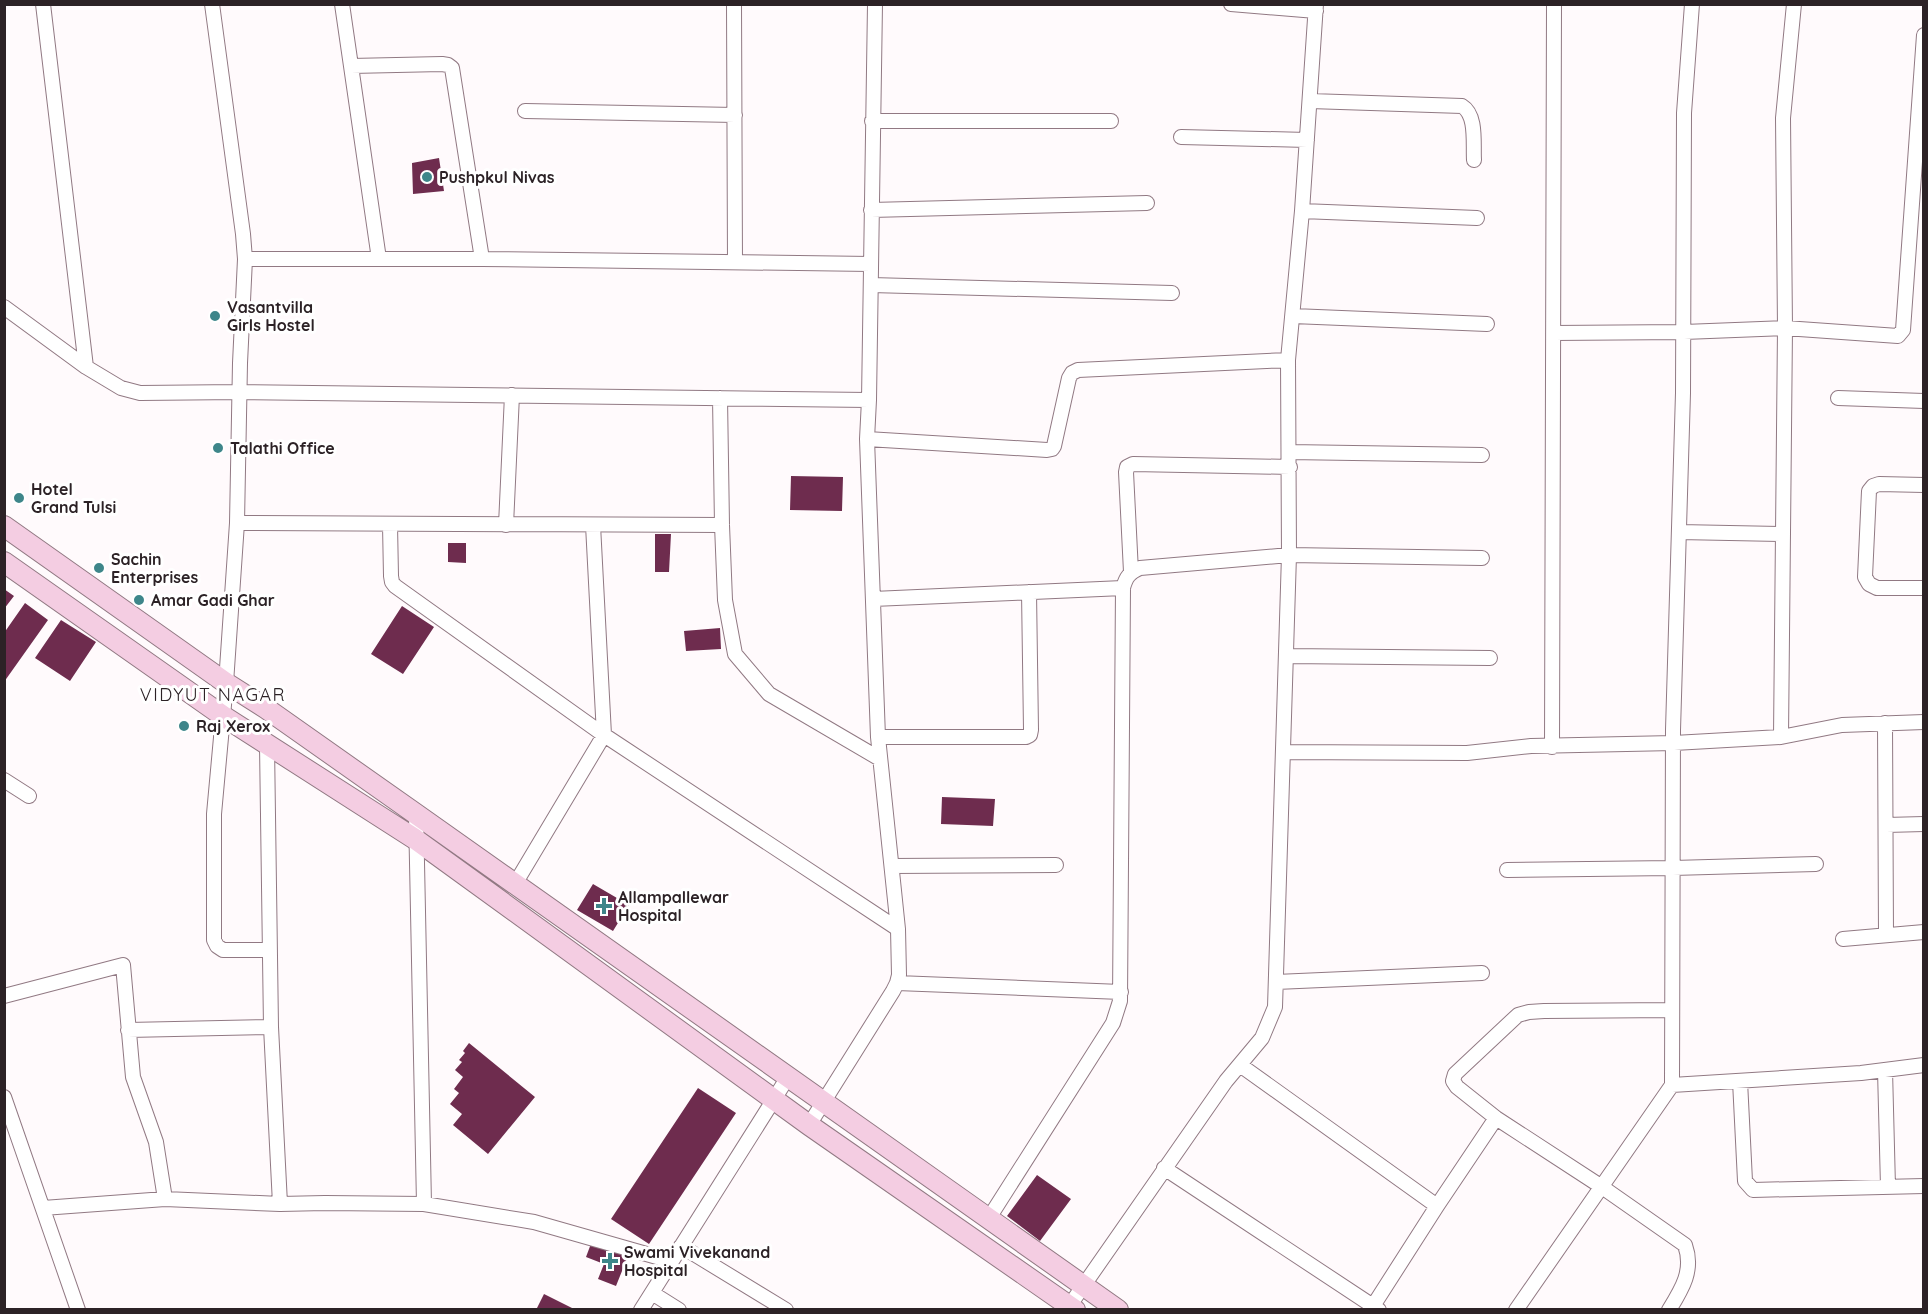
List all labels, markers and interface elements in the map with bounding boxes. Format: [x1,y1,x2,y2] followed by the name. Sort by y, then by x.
[439,167,555,187] place label: Pushpkul Nivas
[420,170,434,184] marker: Pushpkul Nivas
[227,297,315,335] place label: Vasantvilla Girls Hostel
[208,309,222,323] marker: Vasantvilla Girls Hostel
[230,438,335,458] place label: Talathi Office
[211,441,225,455] marker: Talathi Office
[31,479,116,517] place label: Hotel Grand Tulsi
[12,491,26,505] marker: Hotel Grand Tulsi
[111,549,198,587] place label: Sachin Enterprises
[92,561,106,575] marker: Sachin Enterprises
[151,590,275,610] place label: Amar Gadi Ghar
[132,593,146,607] marker: Amar Gadi Ghar
[140,683,286,706] district label: VIDYUT NAGAR
[196,716,270,736] place label: Raj Xerox
[177,719,191,733] marker: Raj Xerox
[618,887,729,925] place label: Allampallewar Hospital
[595,897,613,915] marker: Allampallewar Hospital
[624,1242,770,1280] place label: Swami Vivekanand Hospital
[601,1252,619,1270] marker: Swami Vivekanand Hospital

